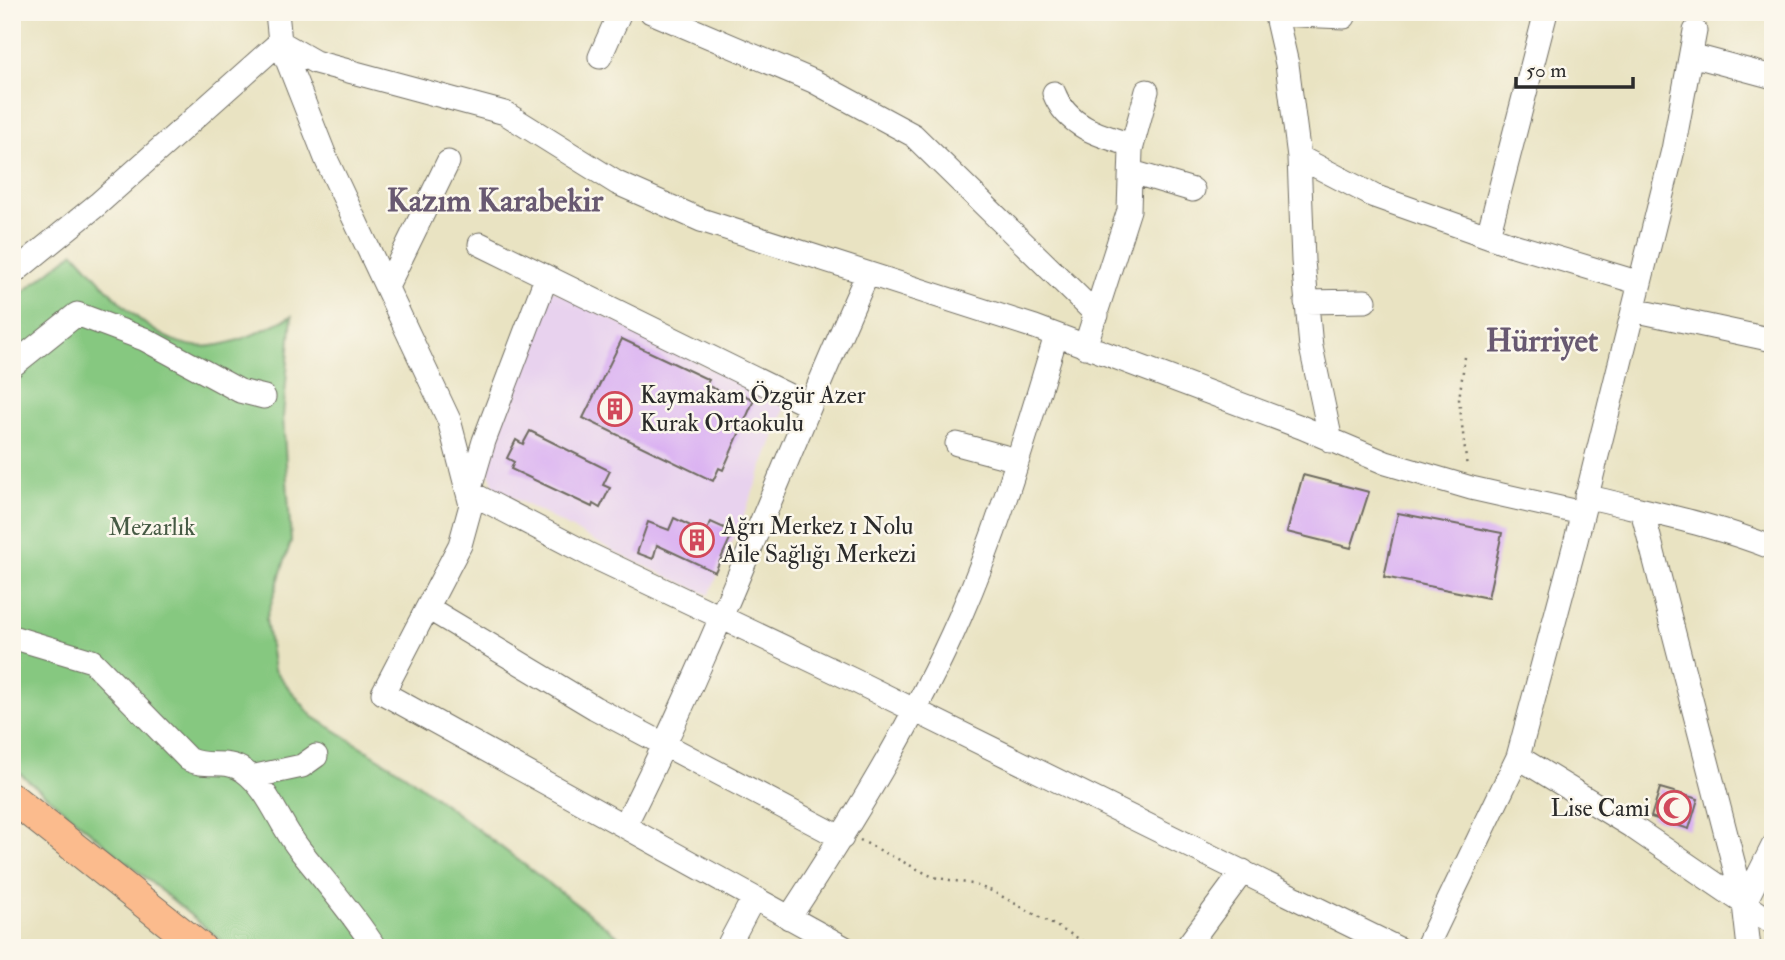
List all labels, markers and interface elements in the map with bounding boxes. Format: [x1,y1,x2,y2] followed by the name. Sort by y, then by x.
[1516,46,1633,90] scale bar
[1526,57,1567,84] text: 50 m
[387,181,604,221] district label: Kazım Karabekir
[1486,321,1599,361] district label: Hürriyet
[640,380,866,439] place label: Kaymakam Özgür Azer Kurak Ortaokulu
[596,390,634,428] building icon: Kaymakam Özgür Azer Kurak Ortaokulu
[721,511,916,570] place label: Ağrı Merkez 1 Nolu Aile Sağlığı Merkezi
[108,512,196,543] park label: Mezarlık
[678,521,716,559] building icon: Ağrı Merkez 1 Nolu Aile Sağlığı Merkezi
[1655,789,1693,827] mosque icon: Lise Cami
[1551,793,1650,824] place label: Lise Cami

